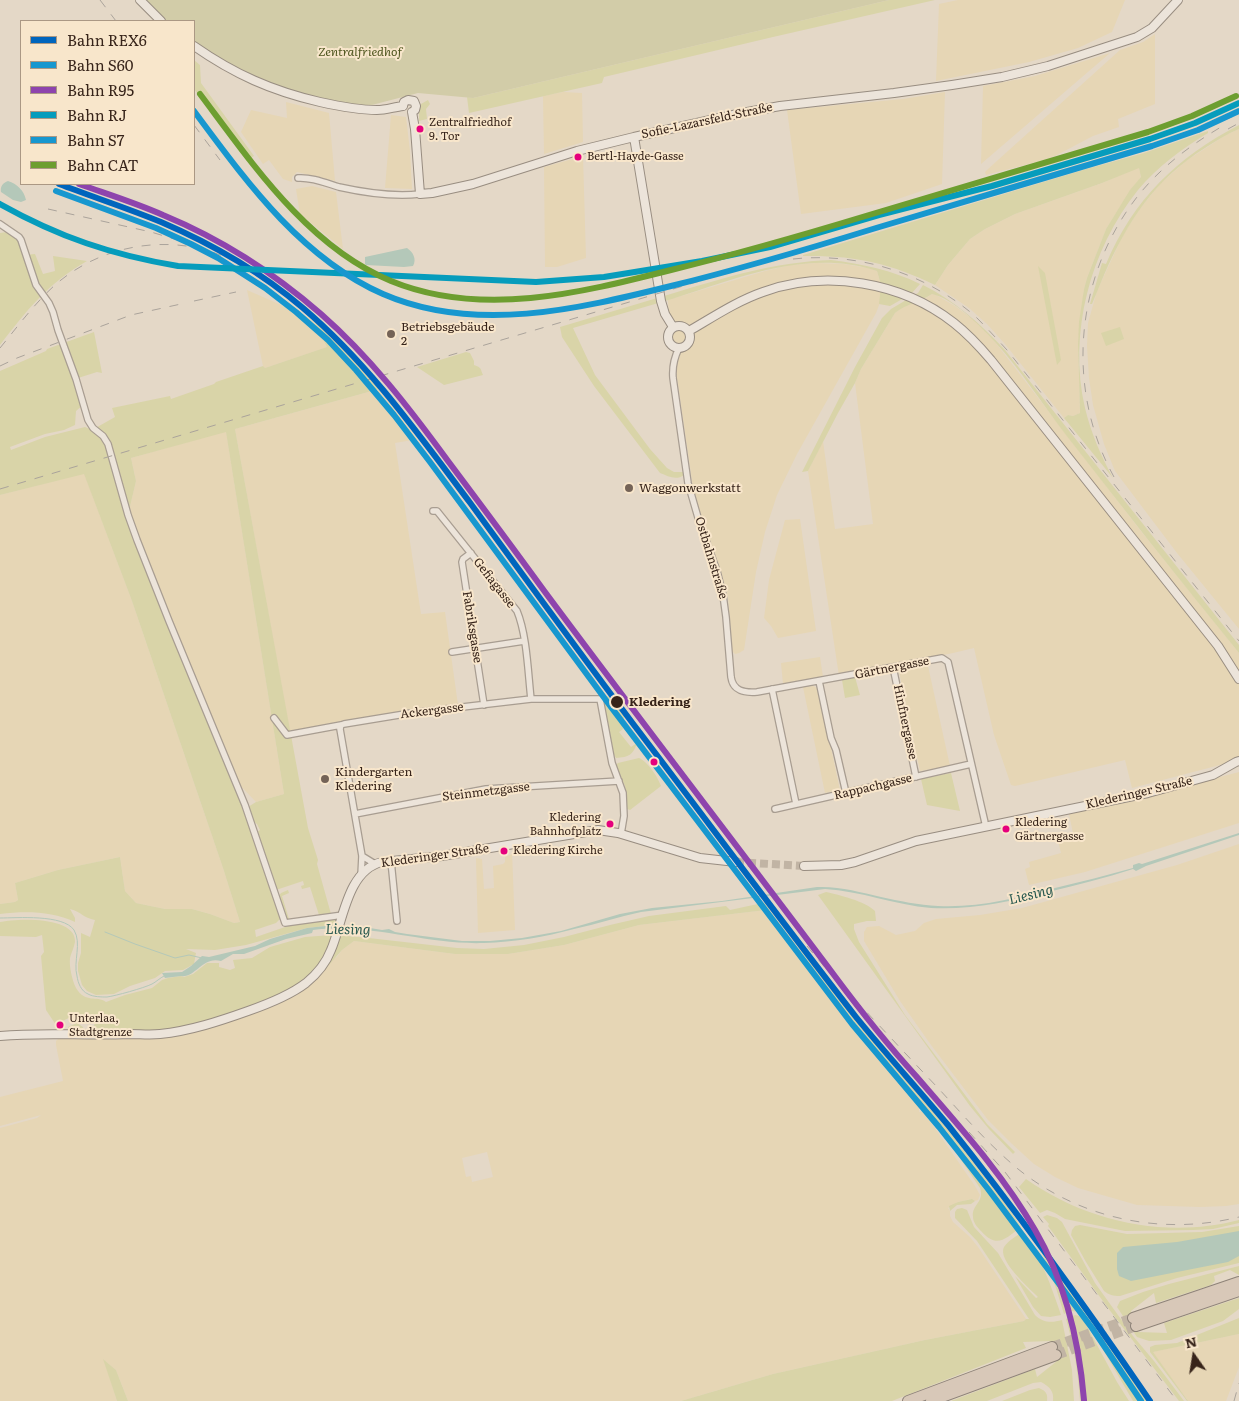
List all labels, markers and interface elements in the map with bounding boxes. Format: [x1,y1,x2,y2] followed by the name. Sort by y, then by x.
[20,20,195,185] legend
[67,28,147,51] text: Bahn REX6
[318,45,402,59] park label: Zentralfriedhof
[67,53,133,76] text: Bahn S60
[67,78,134,101] text: Bahn R95
[640,100,774,142] street label: Sofie-Lazarsfeld-Straße
[67,103,127,126] text: Bahn RJ
[429,116,511,142] place label: Zentralfriedhof 9. Tor
[415,124,425,134] marker: Zentralfriedhof 9. Tor
[67,128,124,151] text: Bahn S7
[587,150,684,164] place label: Bertl-Hayde-Gasse
[573,152,583,162] marker: Bertl-Hayde-Gasse
[67,153,138,176] text: Bahn CAT
[401,320,494,348] place label: Betriebsgebäude 2
[385,328,397,340] marker: Betriebsgebäude 2
[639,481,741,495] place label: Waggonwerkstatt
[623,482,635,494] marker: Waggonwerkstatt
[692,515,730,601] street label: Ostbahnstraße
[470,555,518,611] street label: Gefiagasse
[459,590,485,664] street label: Fabriksgasse
[854,654,930,682] street label: Gärtnergasse
[890,683,920,761] street label: Hinfnergasse
[609,694,625,710] marker: Kledering
[629,695,690,709] place label: Kledering
[400,700,464,722] street label: Ackergasse
[649,757,659,767] unlabelled marker
[335,765,412,793] place label: Kindergarten Kledering
[833,771,913,803] street label: Rappachgasse
[319,773,331,785] marker: Kindergarten Kledering
[1084,774,1194,812] street label: Klederinger Straße
[441,779,531,805] street label: Steinmetzgasse
[530,811,601,837] place label: Kledering Bahnhofplatz
[1015,816,1084,842] place label: Kledering Gärtnergasse
[605,819,615,829] marker: Kledering Bahnhofplatz
[1001,824,1011,834] marker: Kledering Gärtnergasse
[380,841,490,871] street label: Klederinger Straße
[513,844,603,858] place label: Kledering Kirche
[499,846,509,856] marker: Kledering Kirche
[1007,881,1055,909] water label: Liesing
[325,921,371,939] water label: Liesing
[69,1012,132,1038] place label: Unterlaa, Stadtgrenze
[55,1020,65,1030] marker: Unterlaa, Stadtgrenze
[1183,1330,1199,1352] text: N
[1169,1331,1219,1381] north arrow

